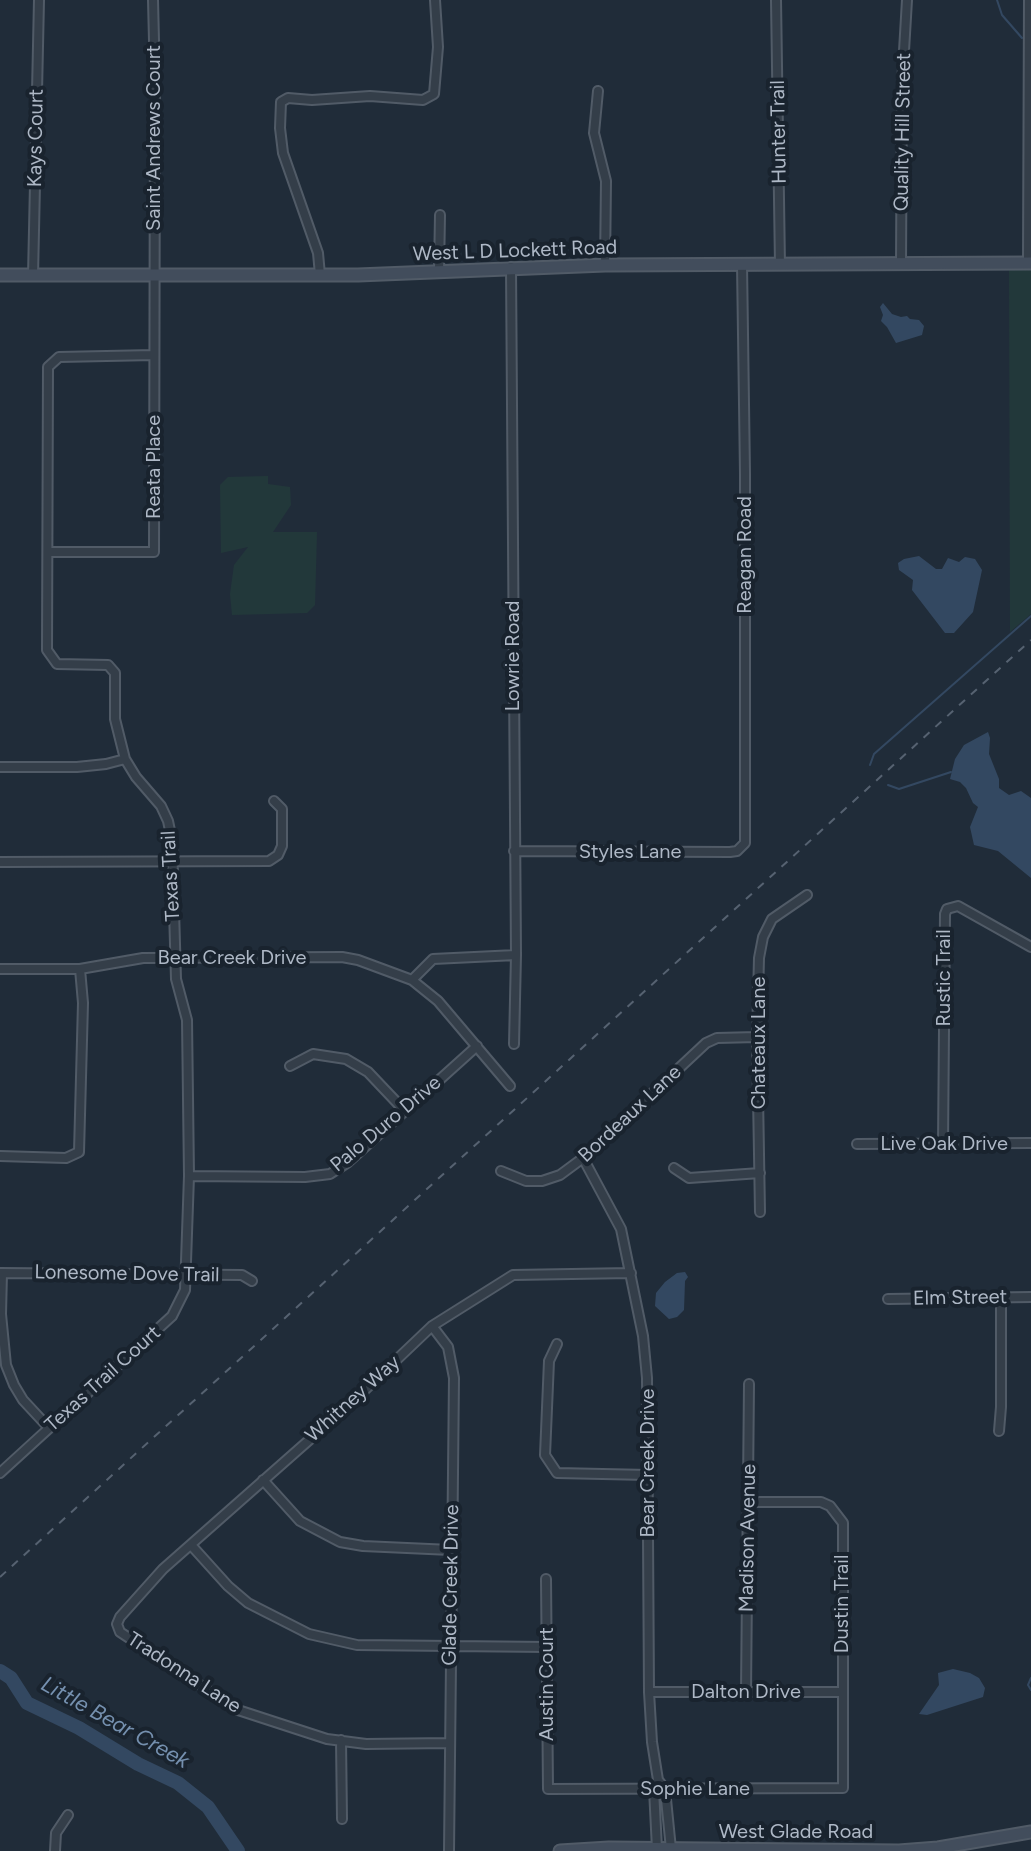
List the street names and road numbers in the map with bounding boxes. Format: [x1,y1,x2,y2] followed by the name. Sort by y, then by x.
[142,45,166,231] street label: Saint Andrews Court
[890,53,916,211] street label: Quality Hill Street
[766,80,792,184] street label: Hunter Trail
[23,89,49,187] street label: Kays Court
[412,235,618,267] street label: West L D Lockett Road
[142,415,166,519] street label: Reata Place
[733,496,757,614] street label: Reagan Road
[501,601,525,711] street label: Lowrie Road
[157,830,185,922] street label: Texas Trail
[579,840,681,864] street label: Styles Lane
[932,929,956,1027] street label: Rustic Trail
[158,946,306,970] street label: Bear Creek Drive
[747,977,771,1109] street label: Chateaux Lane
[574,1060,686,1168] street label: Bordeaux Lane
[326,1071,446,1177] street label: Palo Duro Drive
[880,1132,1008,1156] street label: Live Oak Drive
[34,1260,220,1288] street label: Lonesome Dove Trail
[913,1285,1007,1311] street label: Elm Street
[40,1321,166,1437] street label: Texas Trail Court
[301,1350,405,1448] street label: Whitney Way
[636,1389,660,1537] street label: Bear Creek Drive
[735,1464,761,1612] street label: Madison Avenue
[438,1504,464,1666] street label: Glade Creek Drive
[830,1555,854,1653] street label: Dustin Trail
[123,1627,245,1719] street label: Tradonna Lane
[535,1627,559,1741] street label: Austin Court
[691,1680,801,1704] street label: Dalton Drive
[640,1777,750,1801] street label: Sophie Lane
[719,1820,873,1844] street label: West Glade Road

